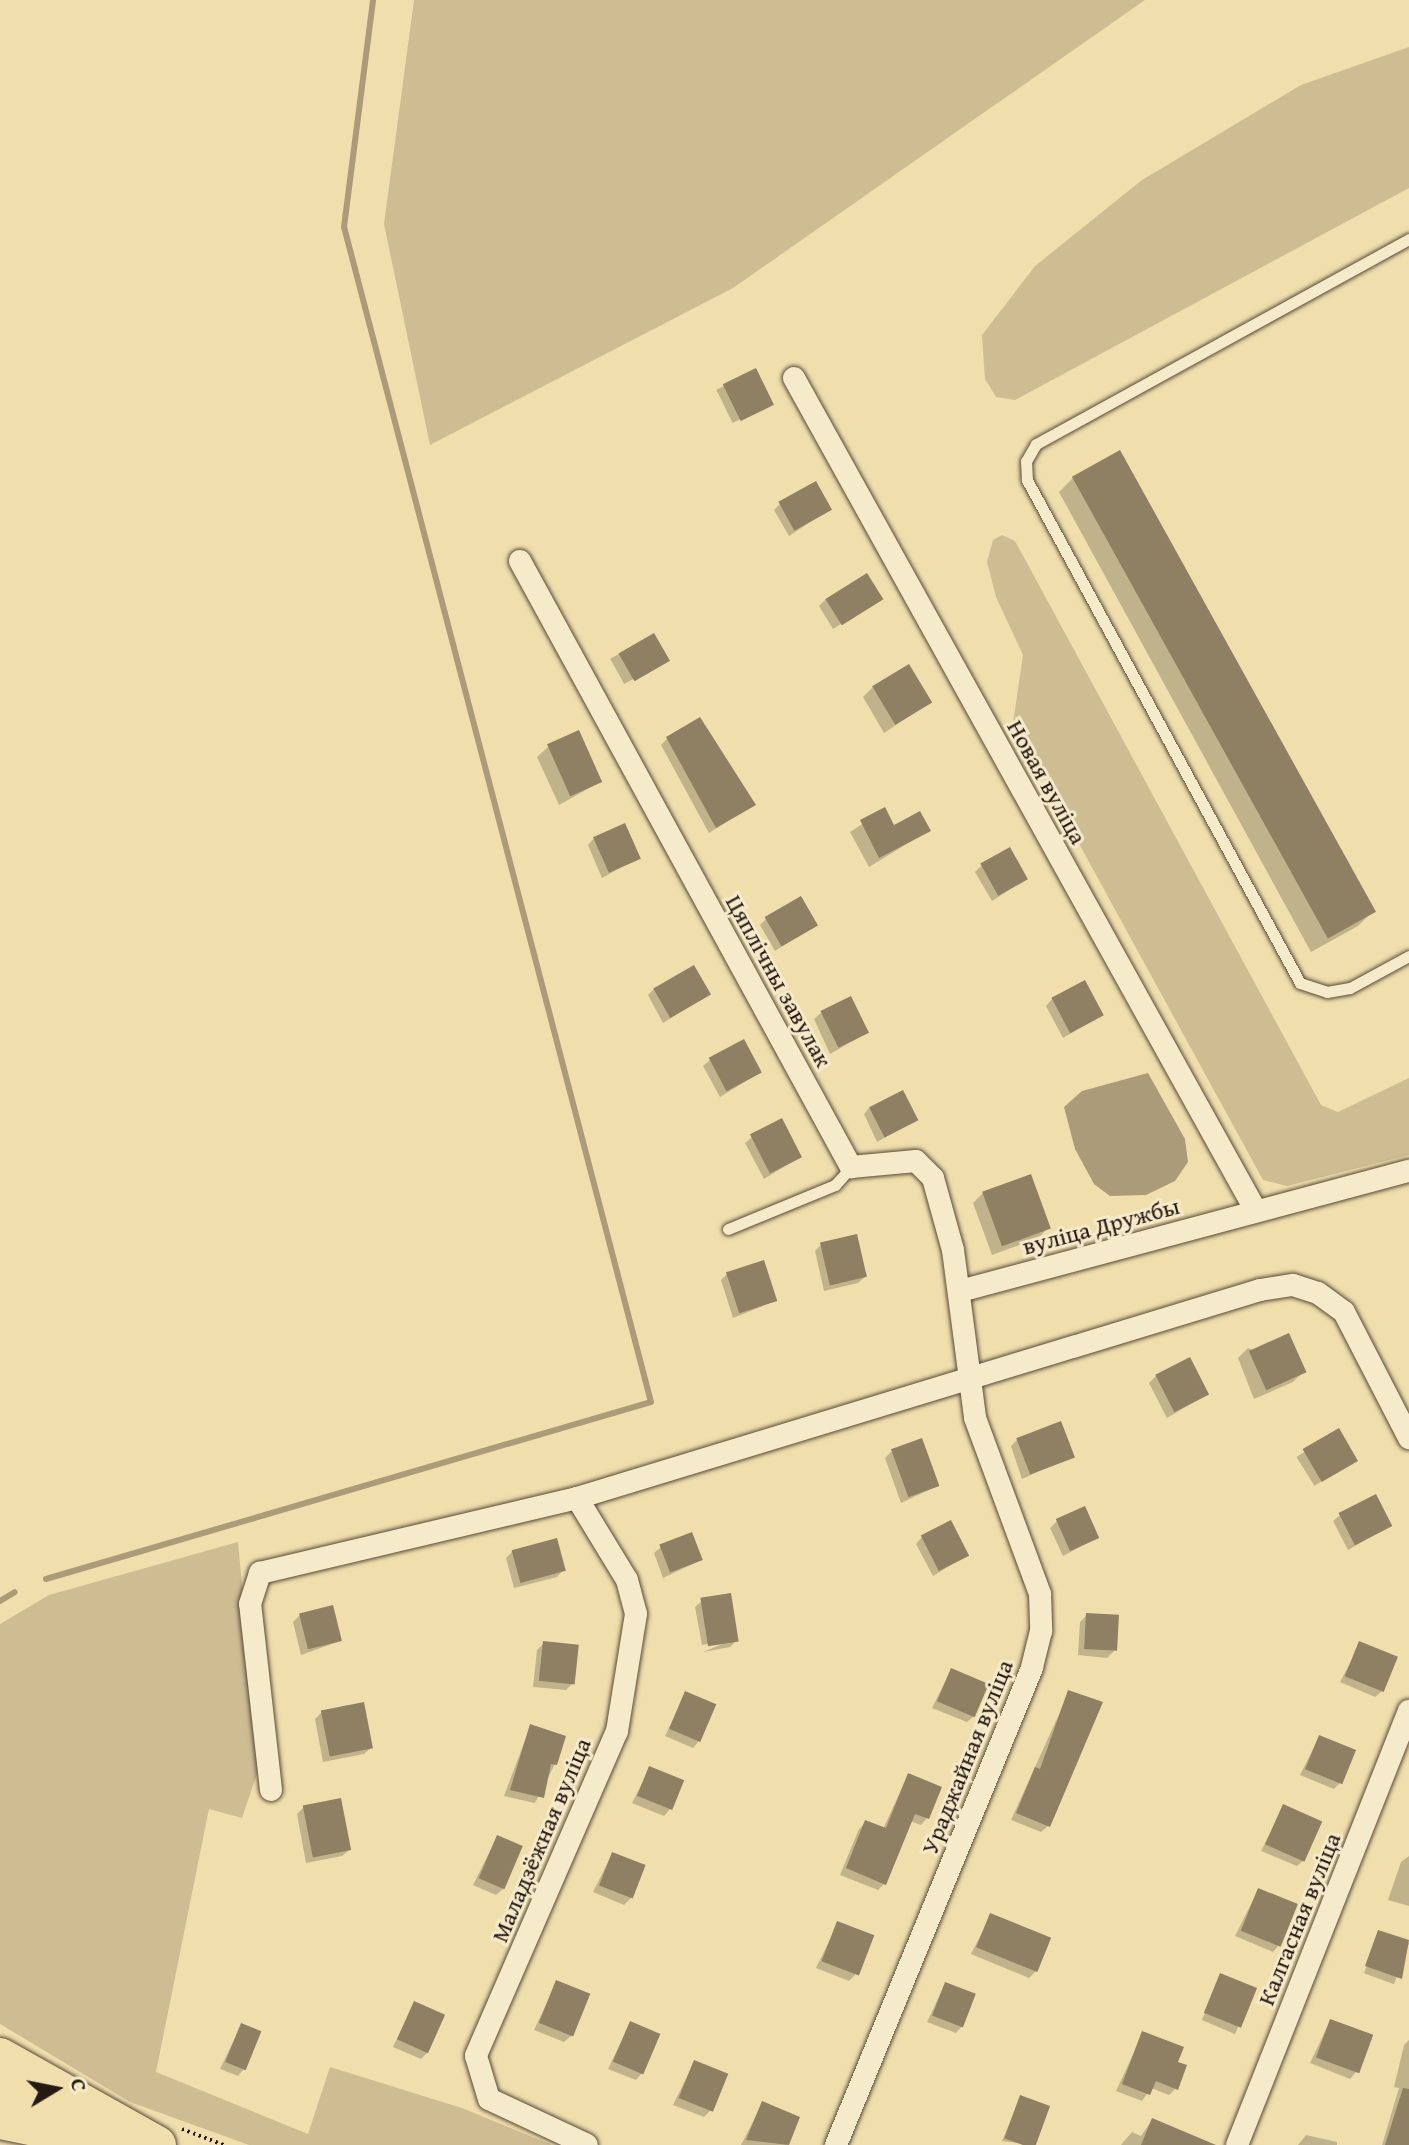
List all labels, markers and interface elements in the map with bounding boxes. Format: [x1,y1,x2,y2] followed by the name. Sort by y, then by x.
[1001,715,1093,849] street label: Новая вуліца
[720,890,838,1072] street label: Цяплічны завулак
[1019,1191,1183,1261] street label: вуліца Дружбы
[915,1656,1019,1858] street label: Ураджайная вуліца
[485,1734,597,1946] street label: Маладзёжная вуліца
[1251,1829,1347,2009] street label: Калгасная вуліца
[16,2049,96,2129] north arrow
[63,2076,96,2094] text: С

